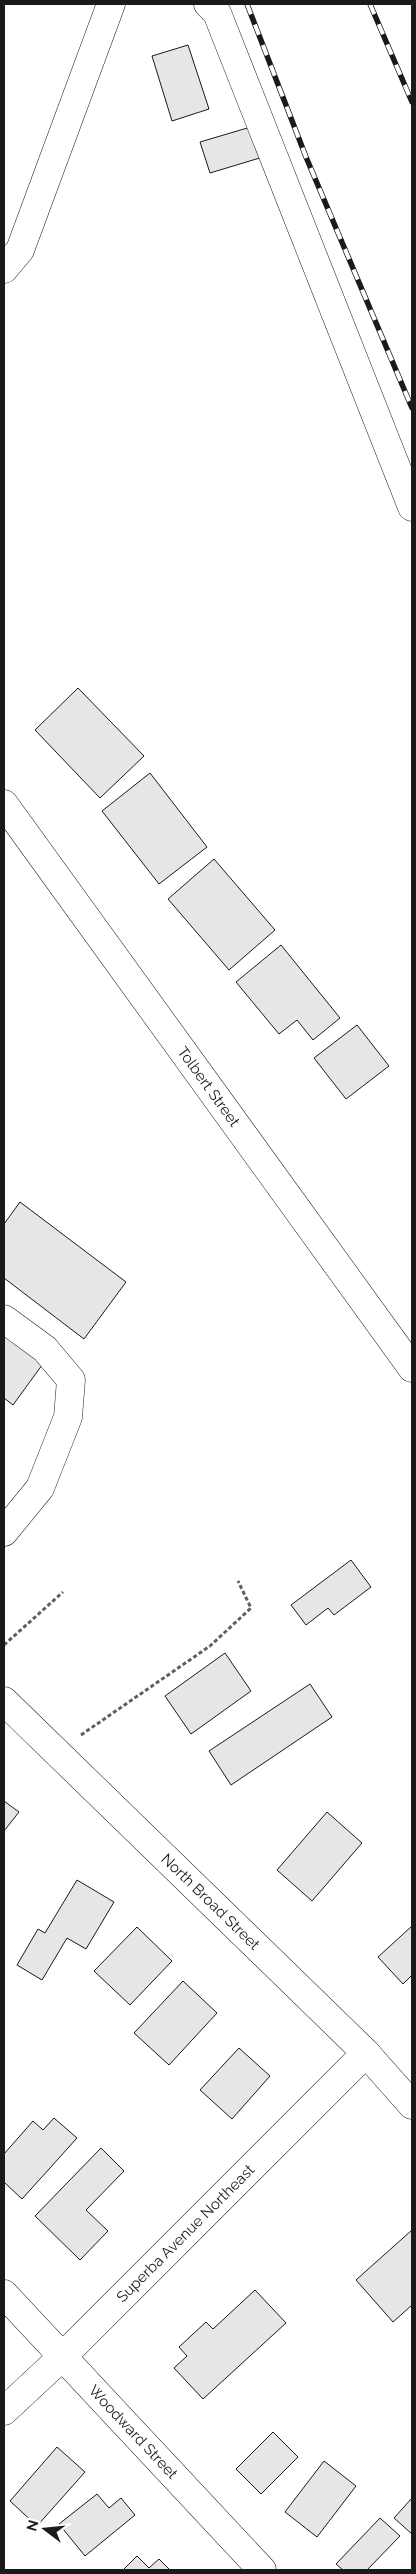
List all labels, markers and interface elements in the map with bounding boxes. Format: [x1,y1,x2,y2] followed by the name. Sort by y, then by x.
[174,1043,244,1130] street label: Tolbert Street
[158,1850,263,1954] street label: North Broad Street
[113,2161,258,2306] street label: Superba Avenue Northeast
[85,2381,181,2483] street label: Woodward Street
[20,2504,70,2554] north arrow
[23,2518,42,2533] text: N

